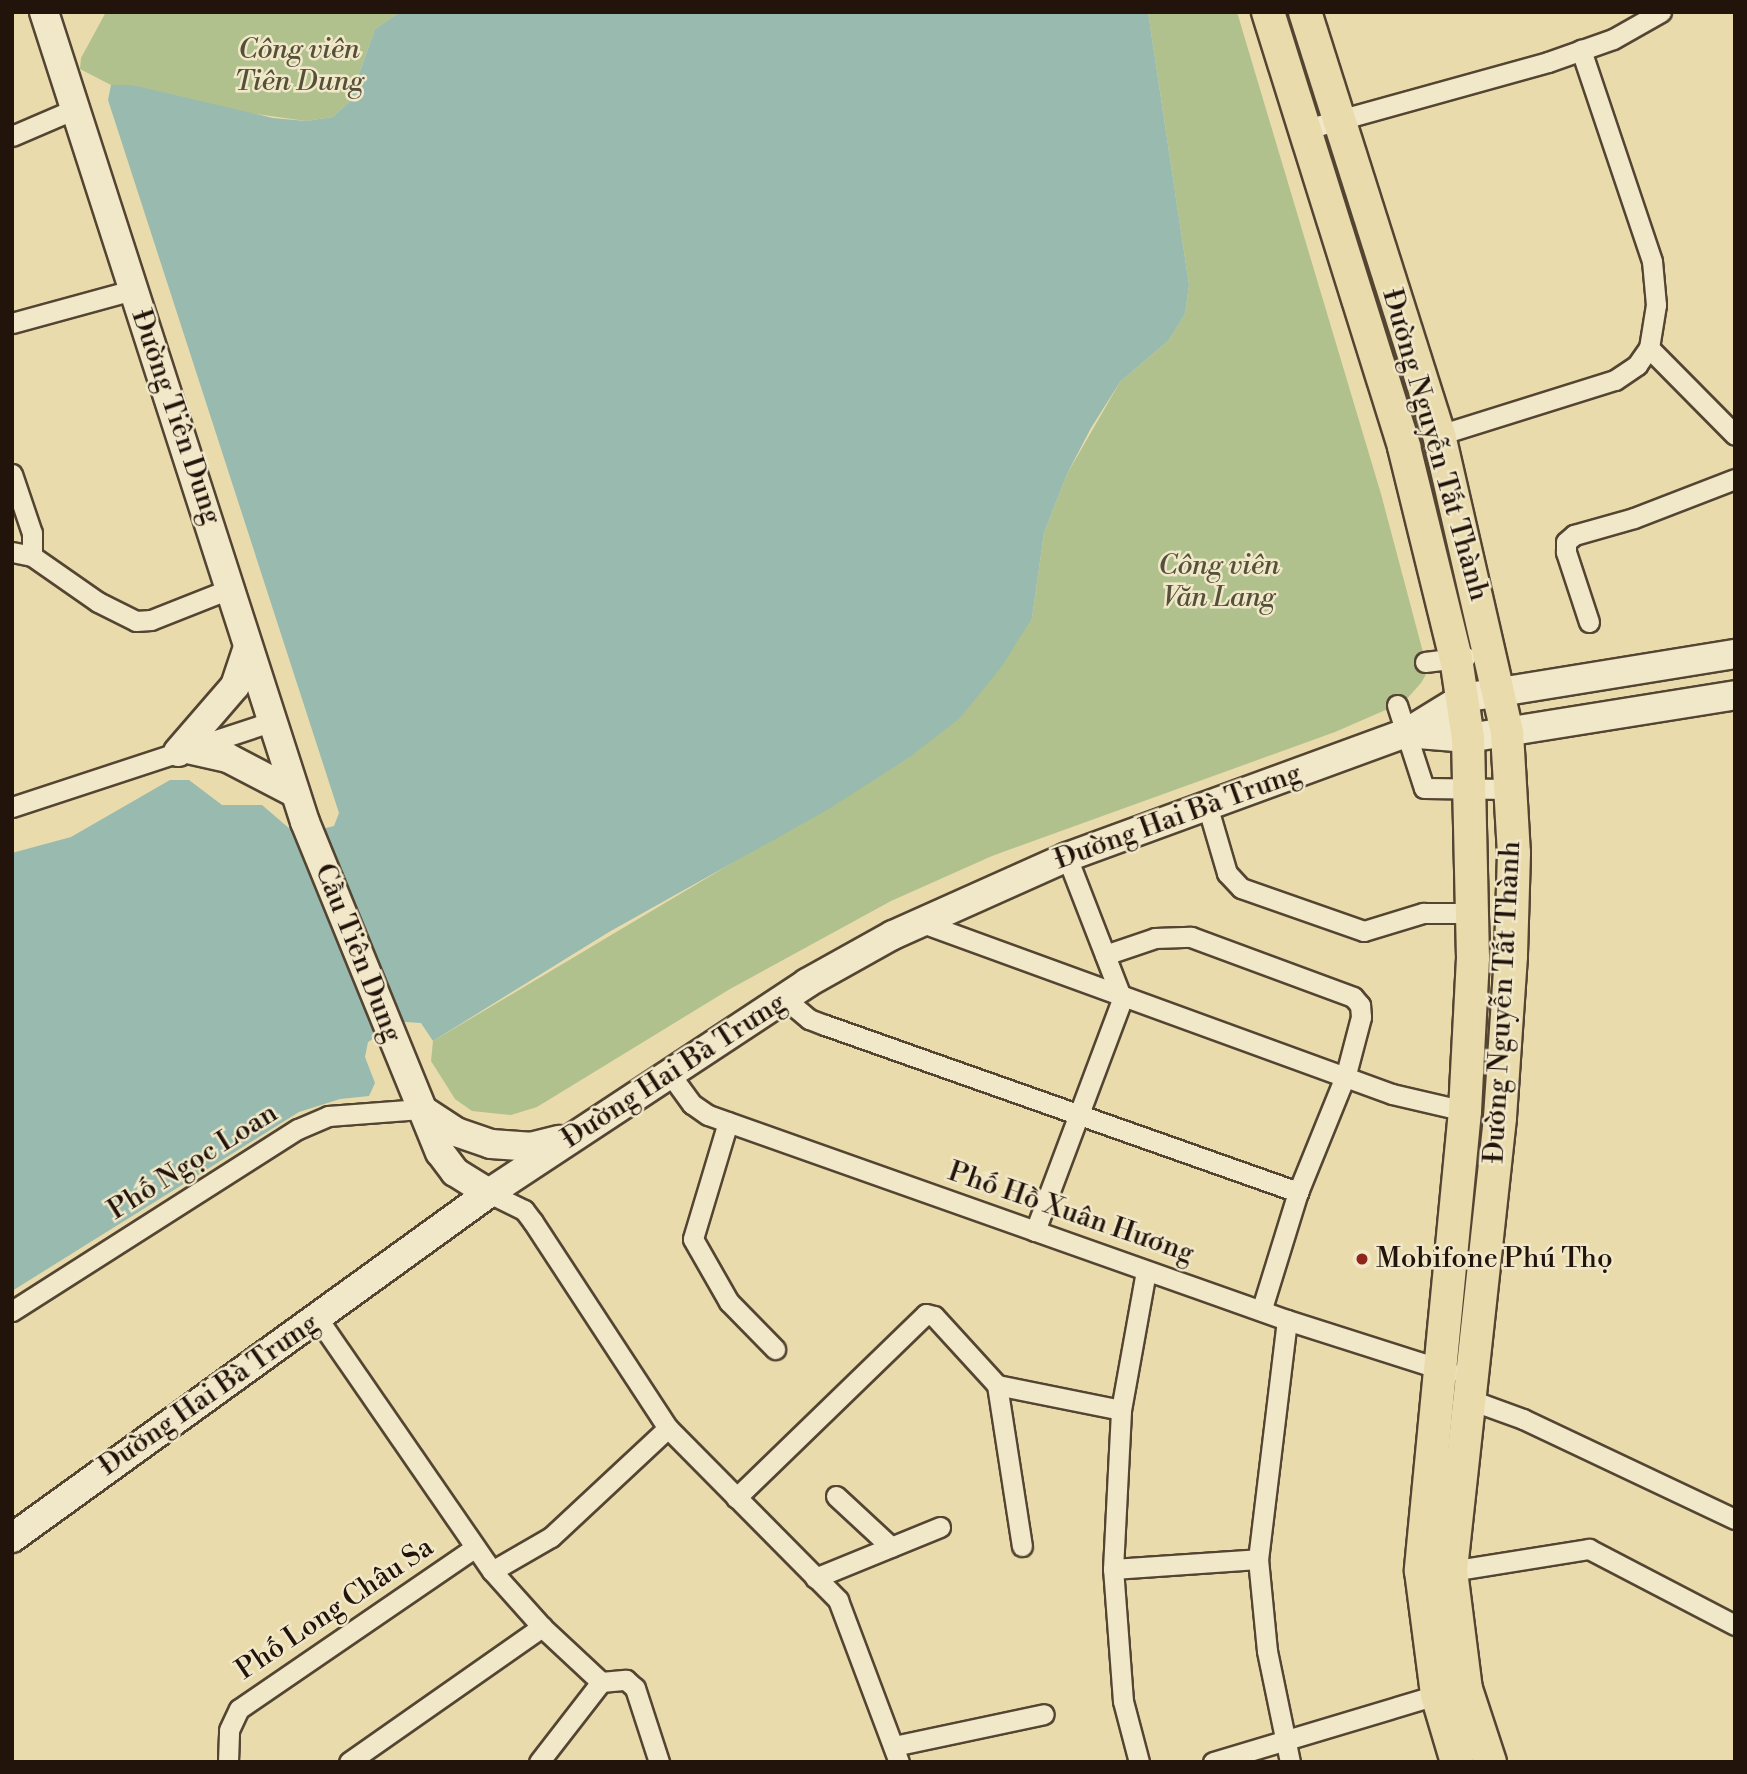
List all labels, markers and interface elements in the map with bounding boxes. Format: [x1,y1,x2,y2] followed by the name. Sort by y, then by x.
[234,33,364,99] park label: Công viên Tiên Dung
[1374,285,1496,605] street label: Đường Nguyễn Tất Thành
[124,305,228,529] street label: Đường Tiên Dung
[1158,549,1280,615] park label: Công viên Văn Lang
[1050,757,1306,877] street label: Đường Hai Bà Trưng
[1478,840,1528,1164] street label: Đường Nguyễn Tất Thành
[307,859,409,1047] street label: Cầu Tiên Dung
[556,986,792,1156] street label: Đường Hai Bà Trưng
[102,1096,284,1228] street label: Phố Ngọc Loan
[944,1155,1198,1271] street label: Phố Hồ Xuân Hương
[1376,1242,1613,1276] place label: Mobifone Phú Thọ
[1354,1251,1370,1267] marker: Mobifone Phú Thọ
[93,1307,325,1483] street label: Đường Hai Bà Trưng
[230,1531,440,1687] street label: Phố Long Châu Sa

